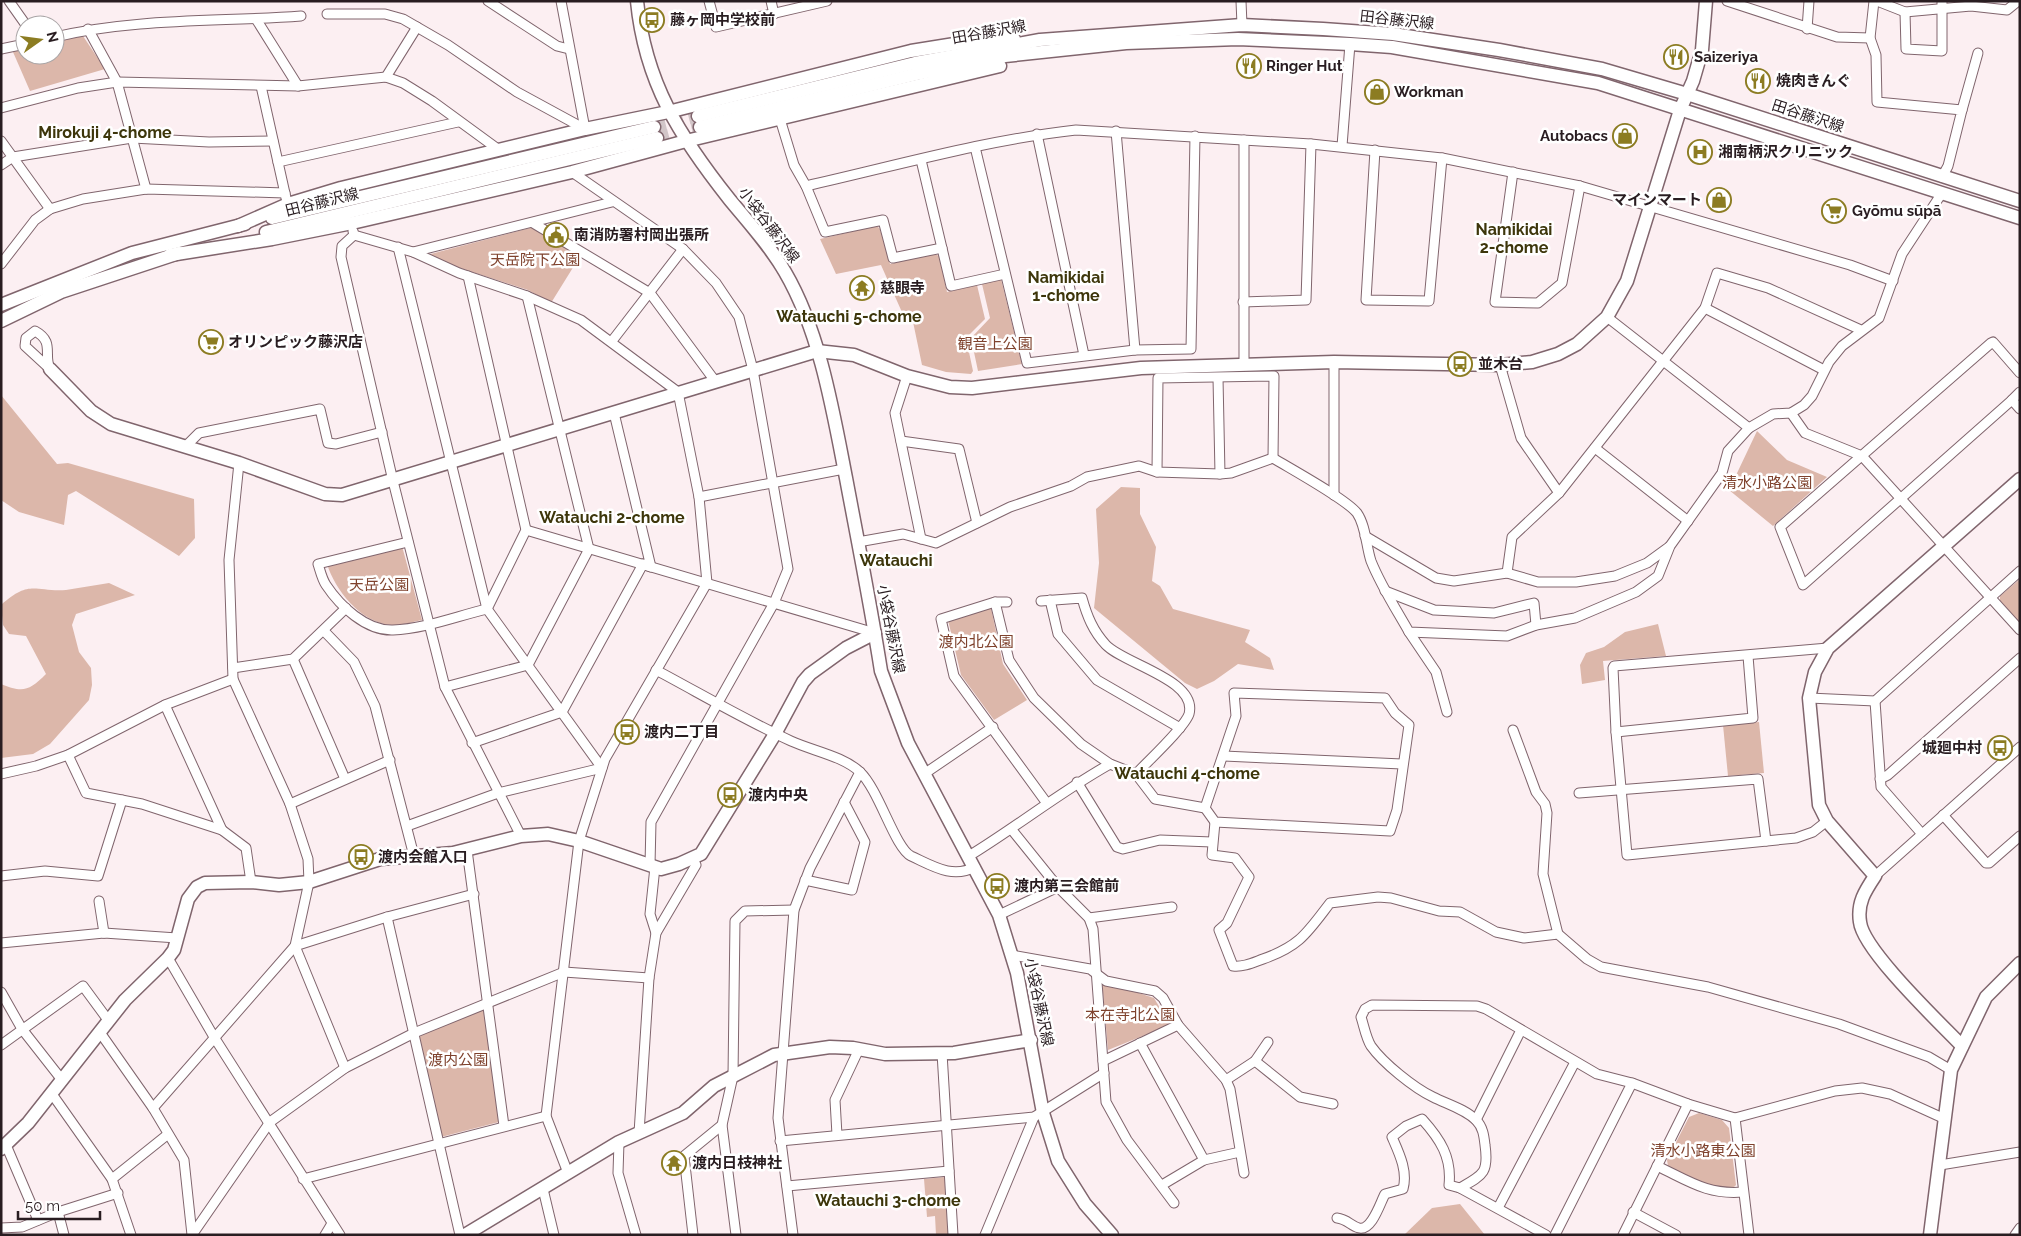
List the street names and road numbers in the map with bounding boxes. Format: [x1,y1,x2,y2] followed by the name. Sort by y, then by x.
[1359,7,1435,33] street label: 田谷藤沢線
[950,17,1028,47] street label: 田谷藤沢線
[1770,96,1846,136] street label: 田谷藤沢線
[283,184,361,220] street label: 田谷藤沢線
[735,184,803,266] street label: 小袋谷藤沢線
[874,583,908,675] street label: 小袋谷藤沢線
[1021,956,1057,1048] street label: 小袋谷藤沢線

